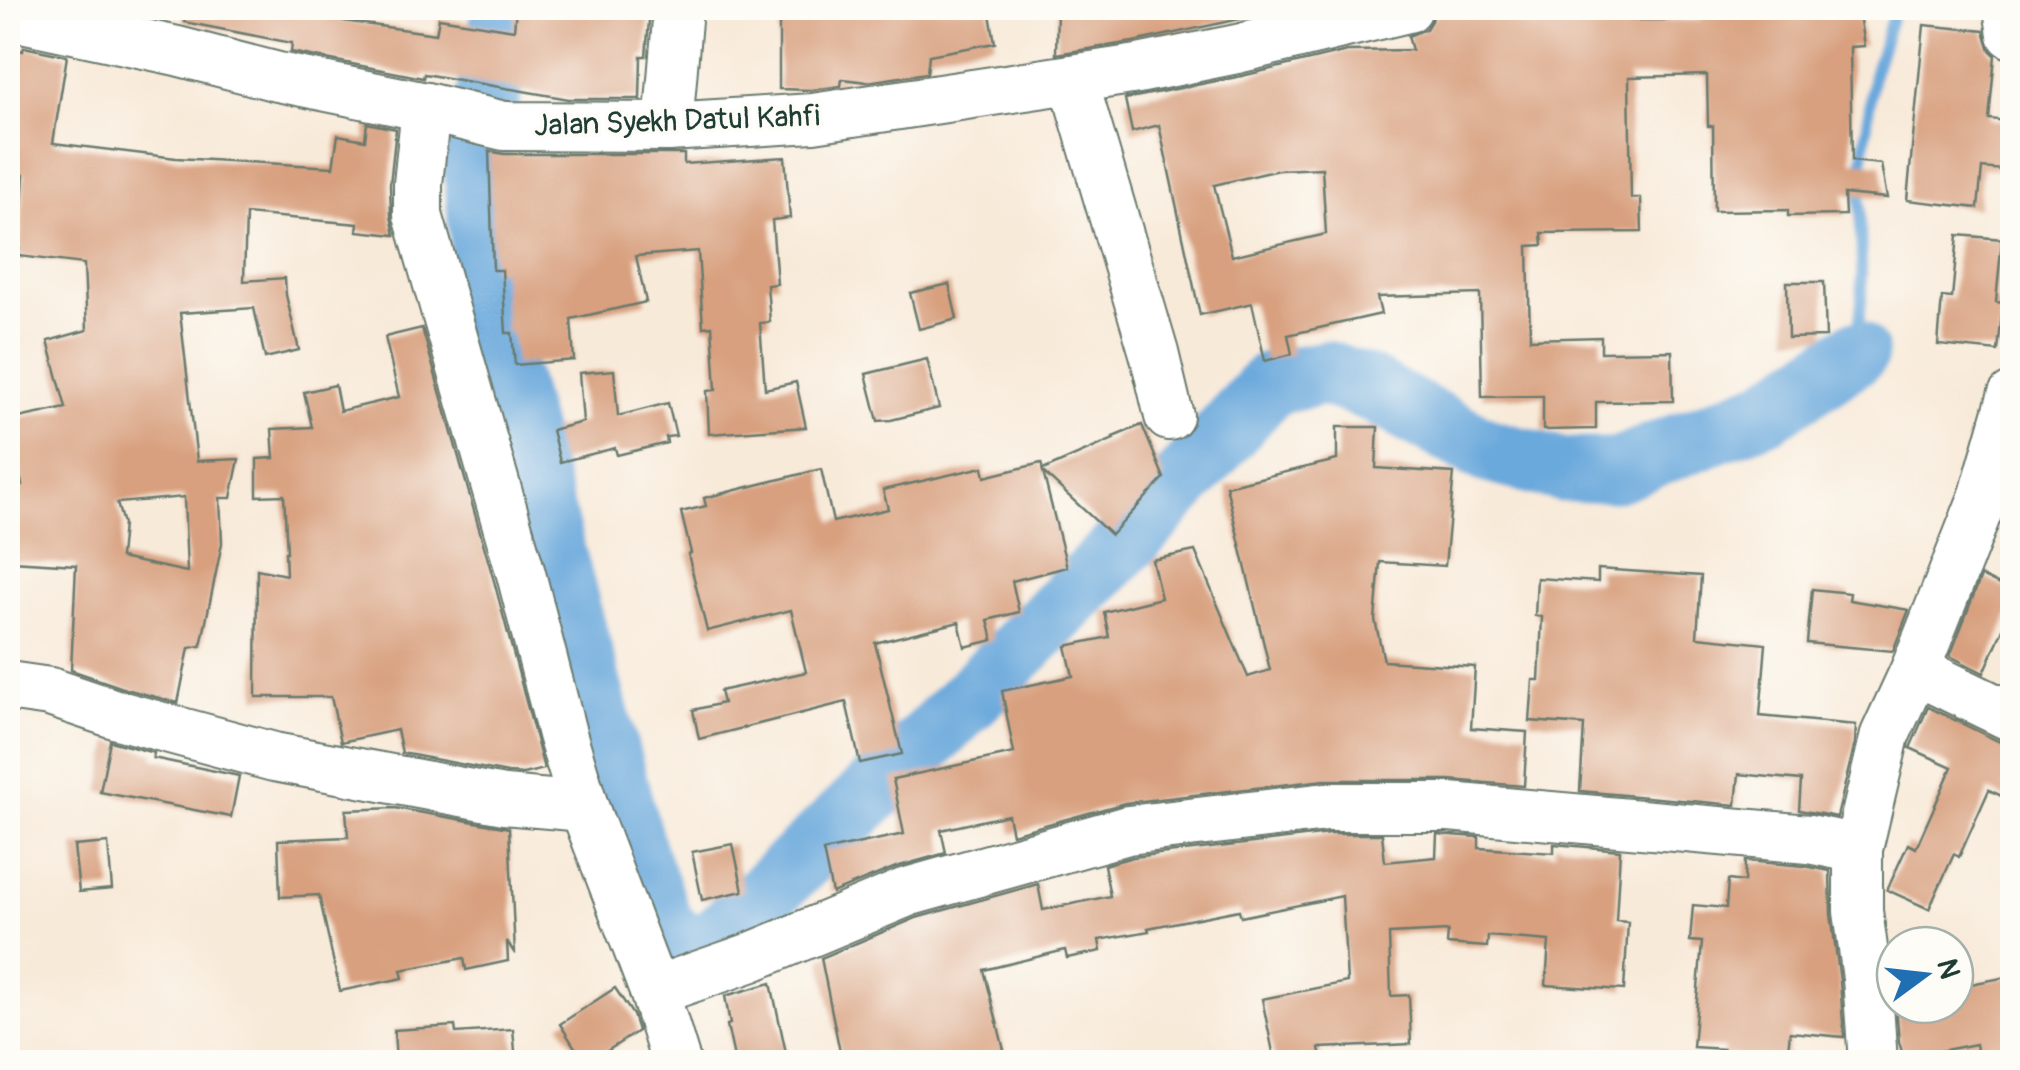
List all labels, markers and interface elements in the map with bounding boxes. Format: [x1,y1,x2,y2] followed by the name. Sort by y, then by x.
[533,98,821,144] street label: Jalan Syekh Datul Kahfi
[1875,925,1975,1025] north arrow
[1928,955,1967,983] text: N

